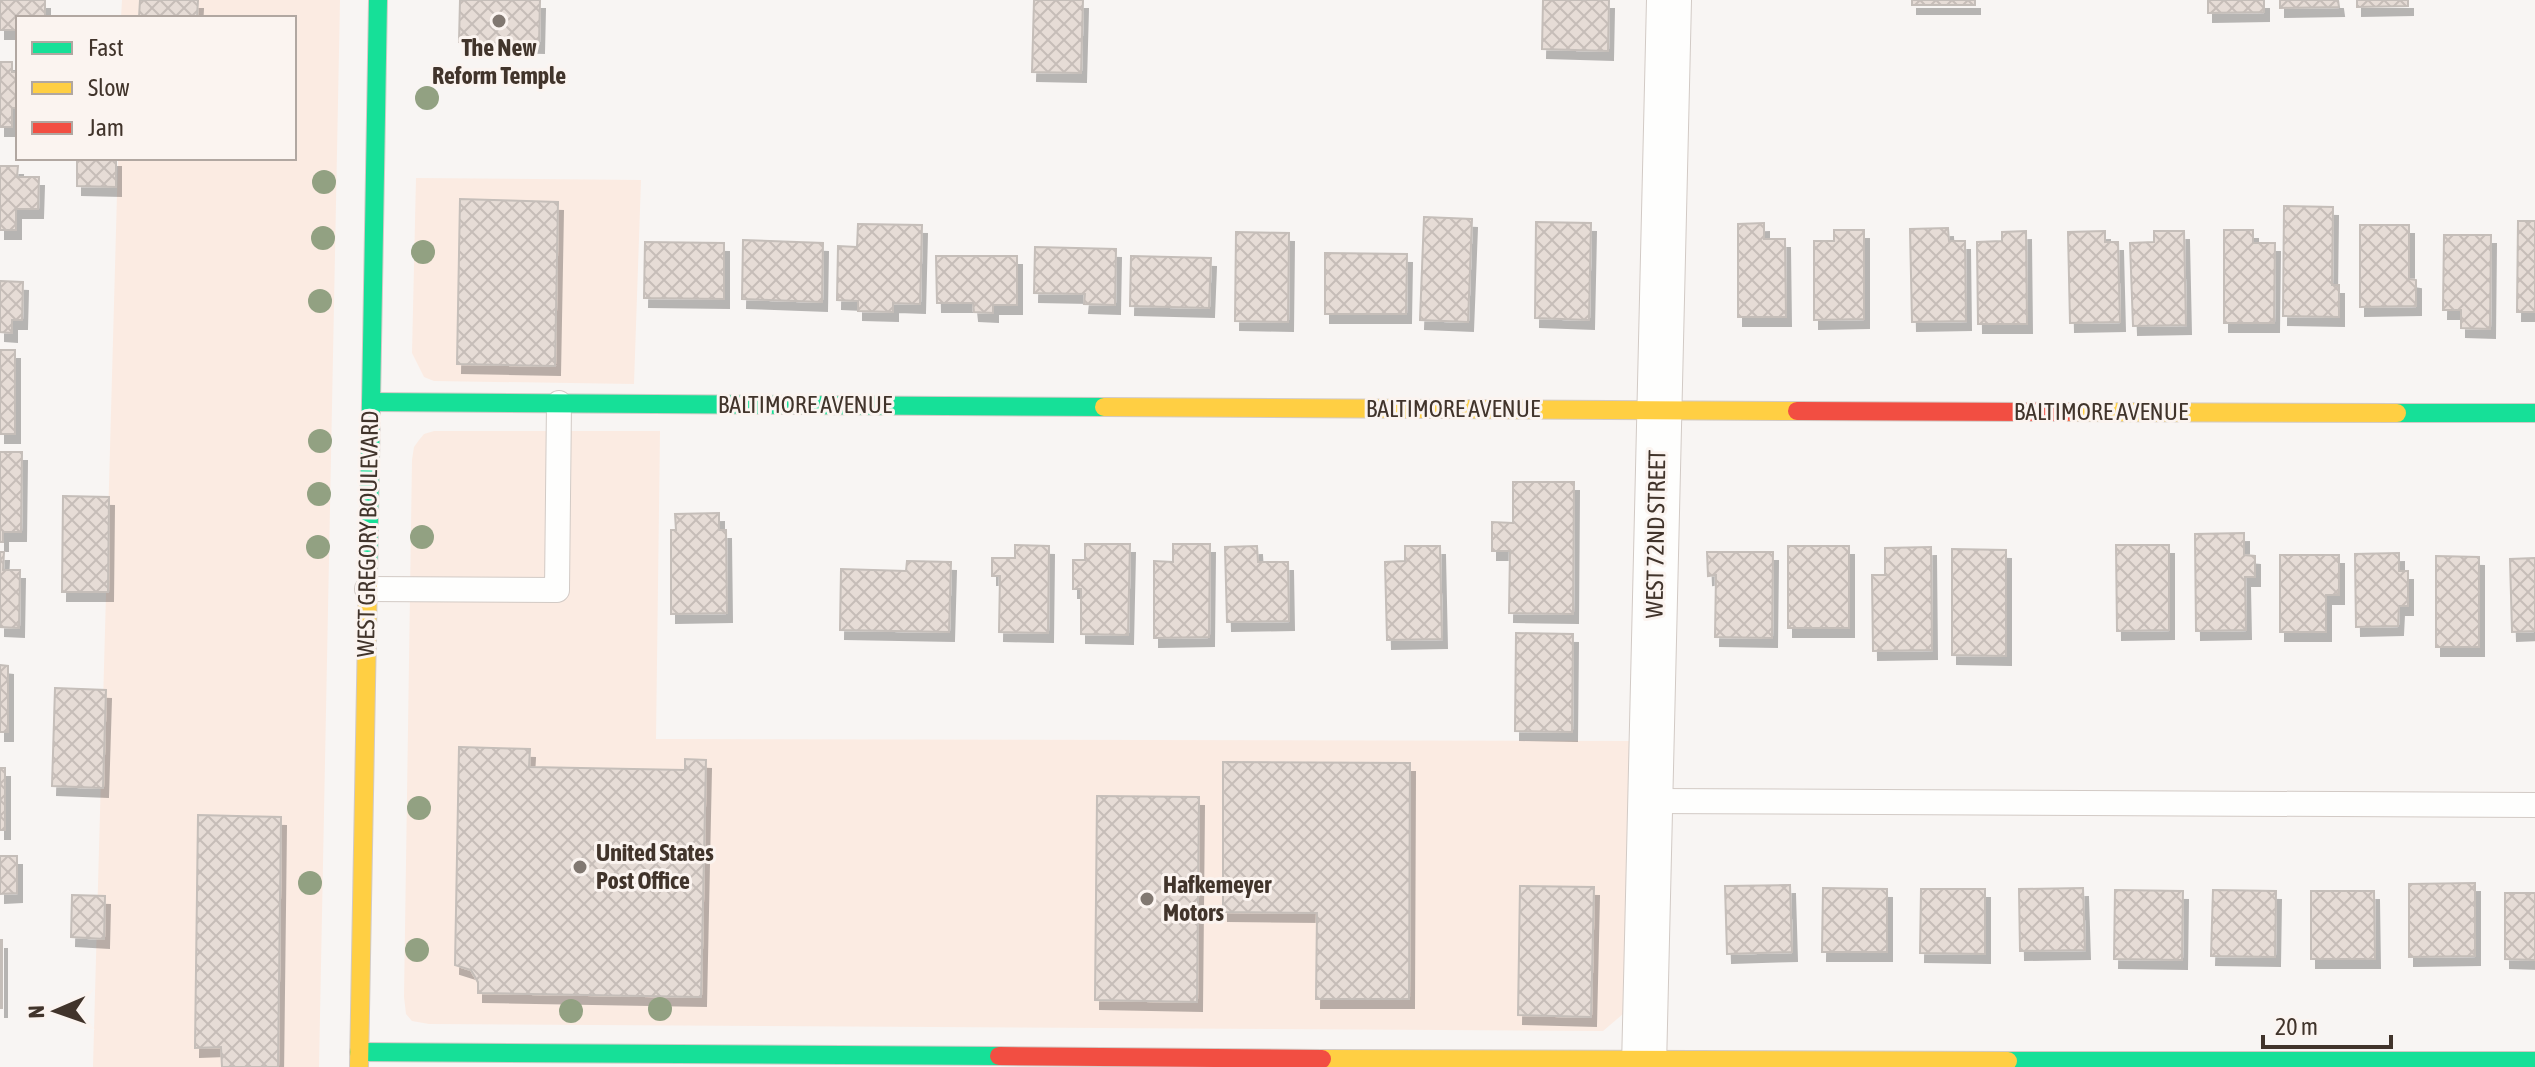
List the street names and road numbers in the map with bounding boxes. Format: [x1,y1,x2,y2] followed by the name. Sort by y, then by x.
[718,391,892,418] street label: BALTIMORE AVENUE
[1366,395,1540,422] street label: BALTIMORE AVENUE
[2014,398,2188,425] street label: BALTIMORE AVENUE
[352,411,383,657] street label: WEST GREGORY BOULEVARD
[1641,449,1670,619] street label: WEST 72ND STREET

